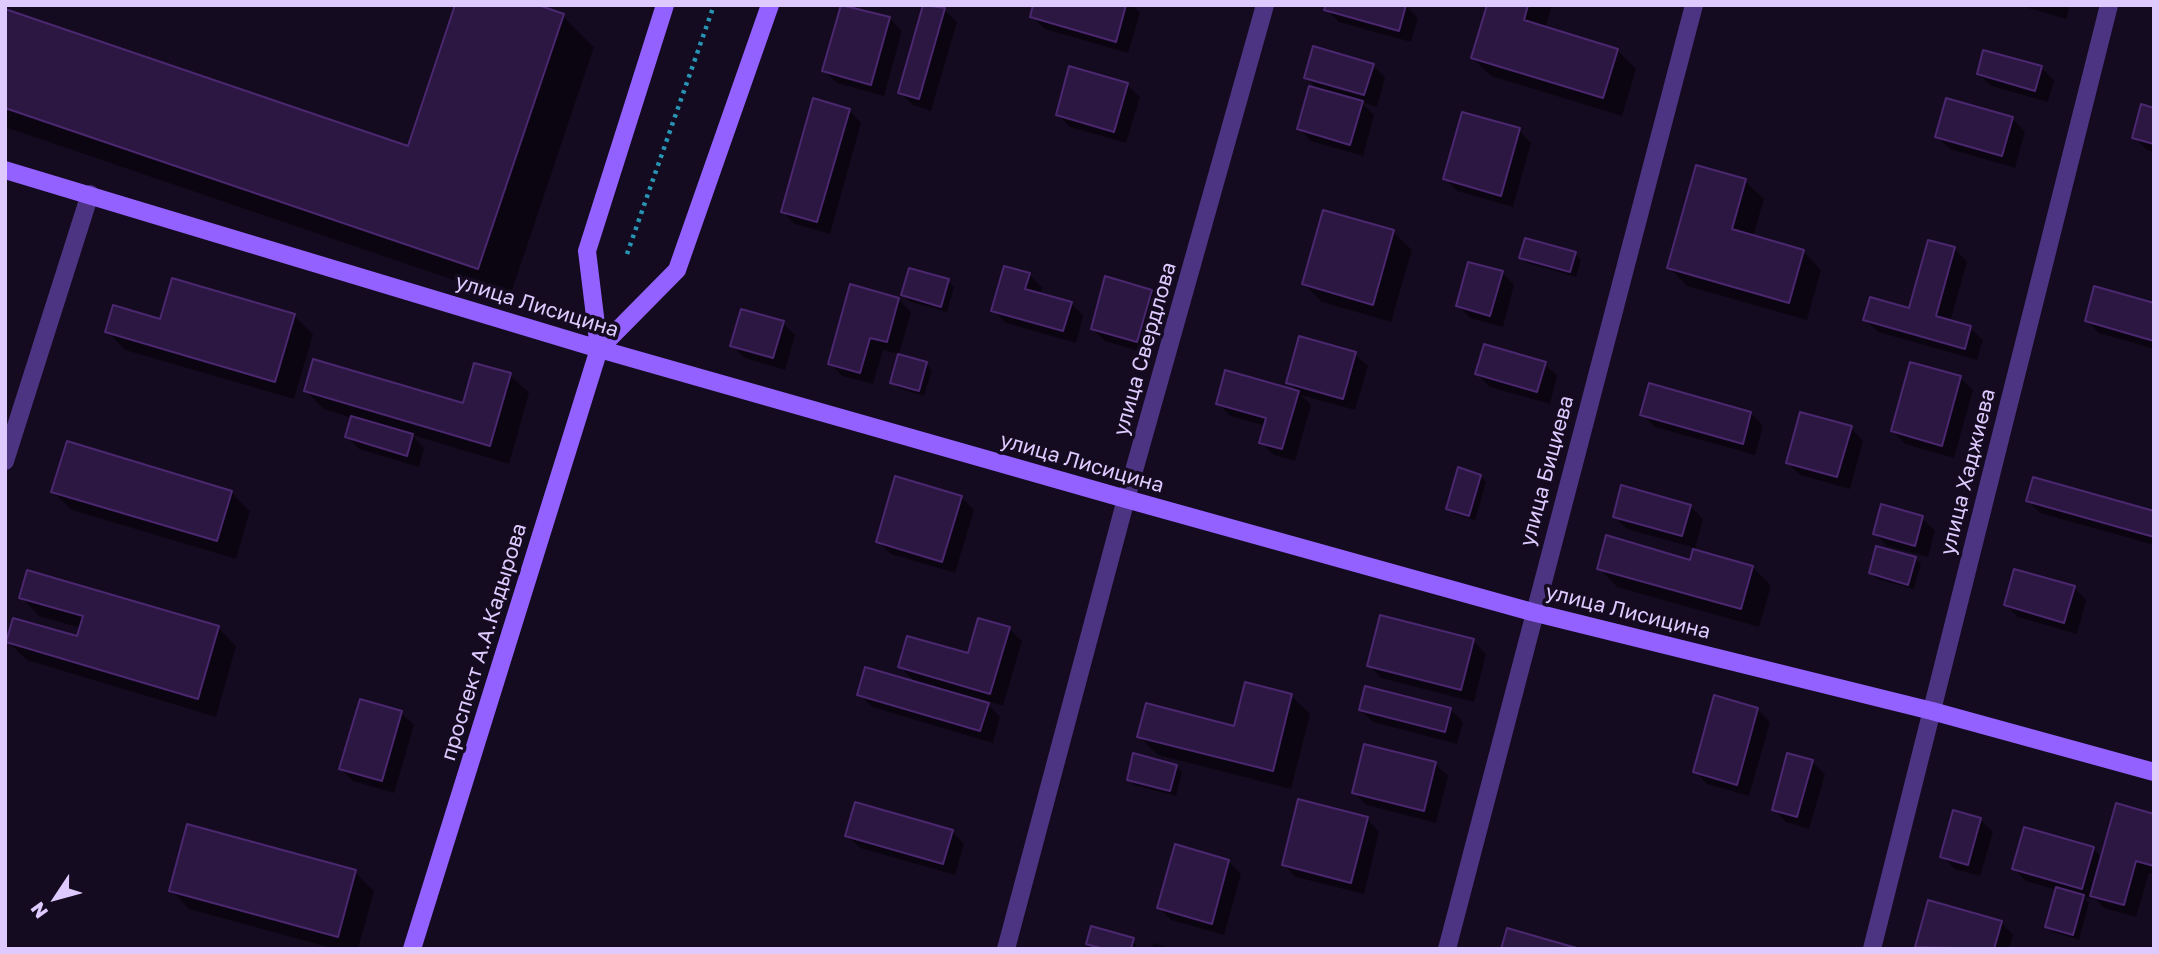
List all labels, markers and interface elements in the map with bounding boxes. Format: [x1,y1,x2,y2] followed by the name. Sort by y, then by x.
[1108,259,1182,439] street label: улица Свердлова
[452,269,622,343] street label: улица Лисицина
[1935,386,2001,558] street label: улица Хаджиева
[1515,393,1579,549] street label: улица Бициева
[997,428,1167,498] street label: улица Лисицина
[436,520,532,764] street label: проспект А.А.Кадырова
[1543,579,1713,645] street label: улица Лисицина
[21,863,91,933] north arrow
[25,898,52,923] text: N

